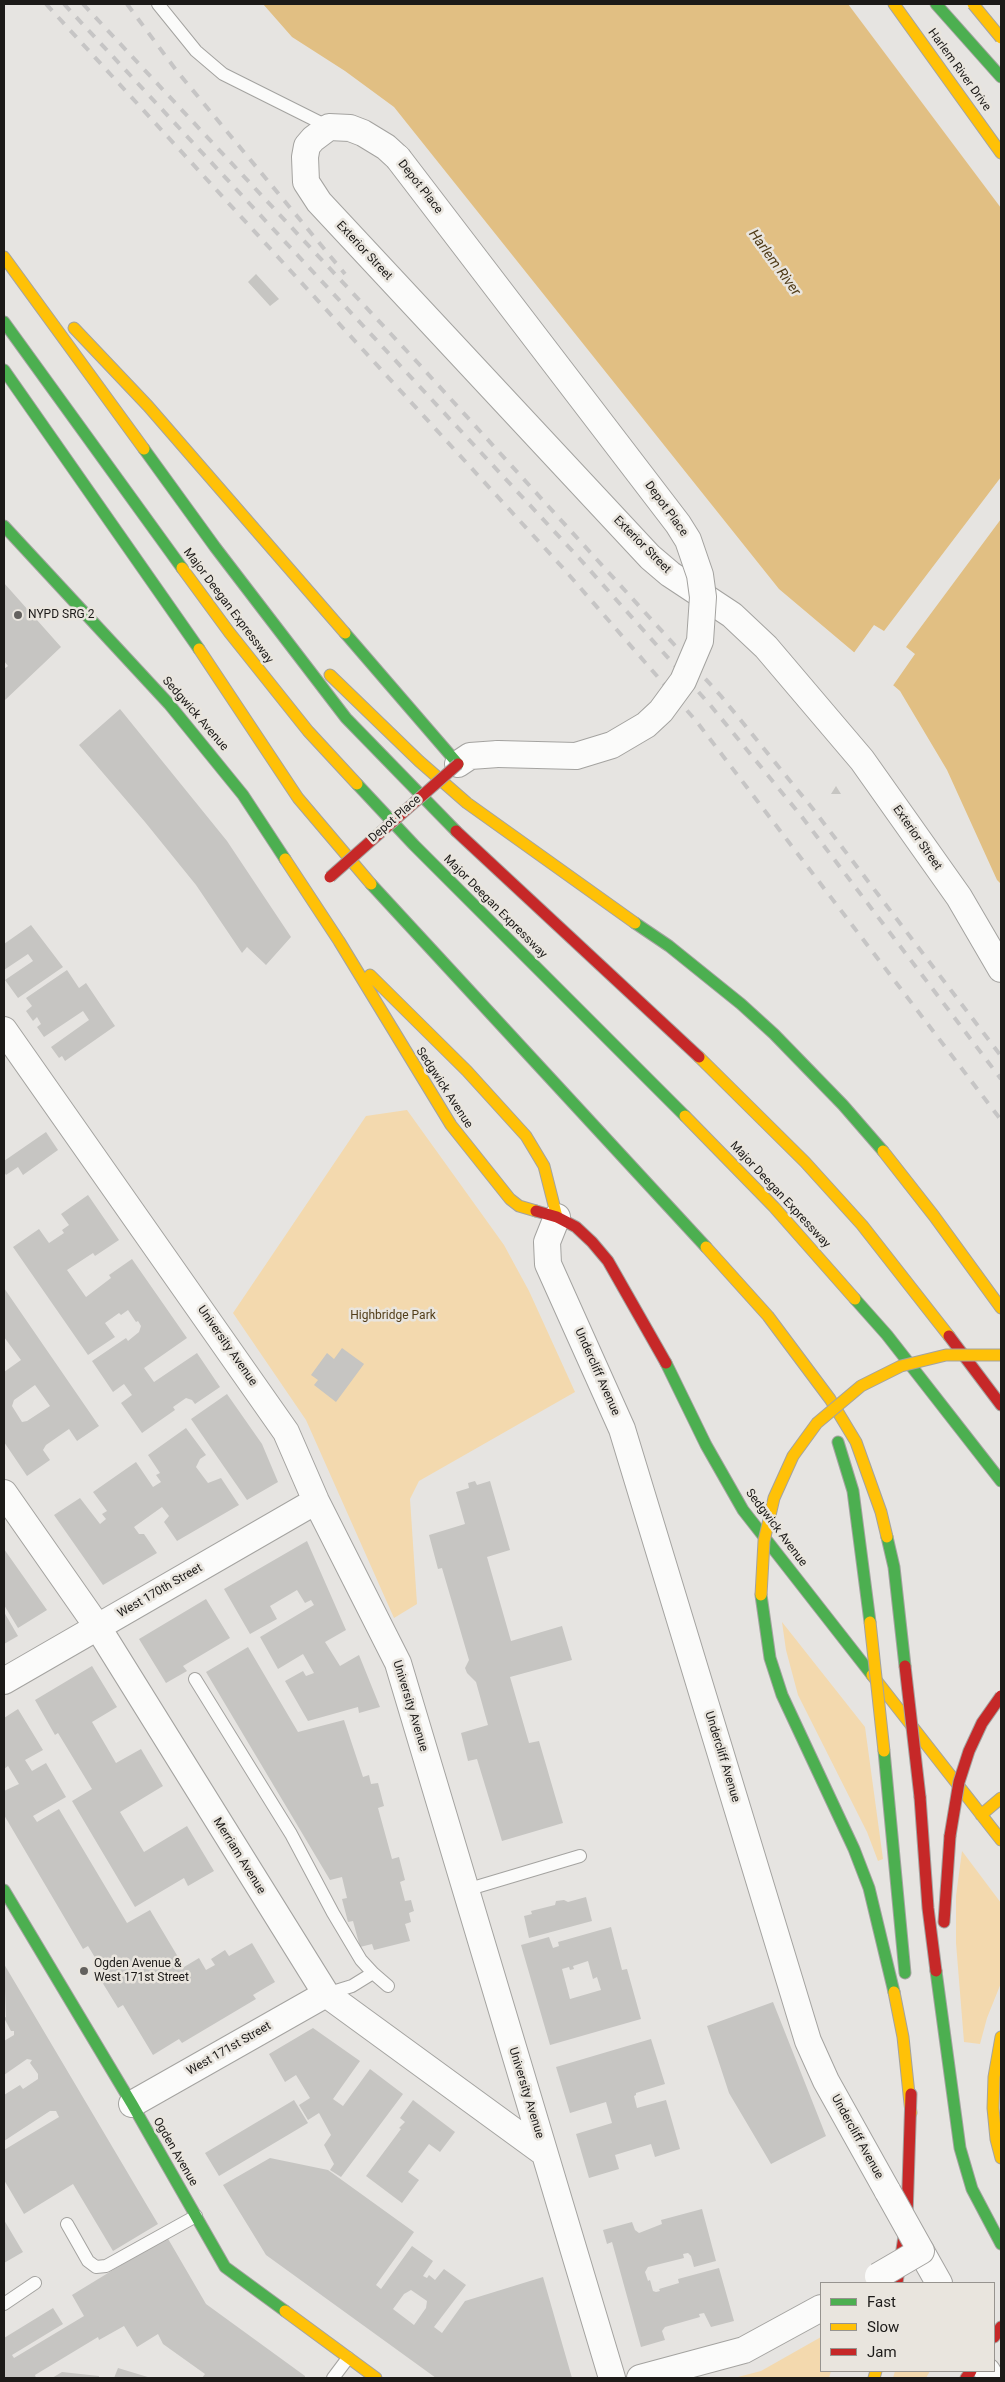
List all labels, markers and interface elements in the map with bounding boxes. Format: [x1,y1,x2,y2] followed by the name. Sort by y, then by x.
[924,26,994,114] street label: Harlem River Drive
[395,157,445,217] street label: Depot Place
[333,218,395,284] street label: Exterior Street
[744,227,804,299] water label: Harlem River
[641,479,691,539] street label: Depot Place
[610,513,674,577] street label: Exterior Street
[180,546,276,666] street label: Major Deegan Expressway
[28,608,94,622] place label: NYPD SRG 2
[12,609,24,621] marker: NYPD SRG 2
[159,674,231,754] street label: Sedgwick Avenue
[366,792,424,846] street label: Depot Place
[889,803,945,873] street label: Exterior Street
[440,852,550,962] street label: Major Deegan Expressway
[412,1045,476,1131] street label: Sedgwick Avenue
[727,1139,833,1251] street label: Major Deegan Expressway
[194,1303,260,1389] street label: University Avenue
[350,1309,436,1323] park label: Highbridge Park
[571,1326,623,1418] street label: Undercliff Avenue
[742,1486,810,1570] street label: Sedgwick Avenue
[115,1561,205,1621] street label: West 170th Street
[389,1659,431,1753] street label: University Avenue
[701,1710,743,1804] street label: Undercliff Avenue
[210,1815,268,1897] street label: Merriam Avenue
[94,1957,189,1985] place label: Ogden Avenue & West 171st Street
[78,1965,90,1977] marker: Ogden Avenue & West 171st Street
[184,2019,274,2079] street label: West 171st Street
[505,2046,547,2140] street label: University Avenue
[828,2092,886,2182] street label: Undercliff Avenue
[150,2115,200,2189] street label: Ogden Avenue
[820,2282,995,2372] legend
[867,2293,896,2311] text: Fast
[867,2318,899,2336] text: Slow
[867,2343,897,2361] text: Jam

